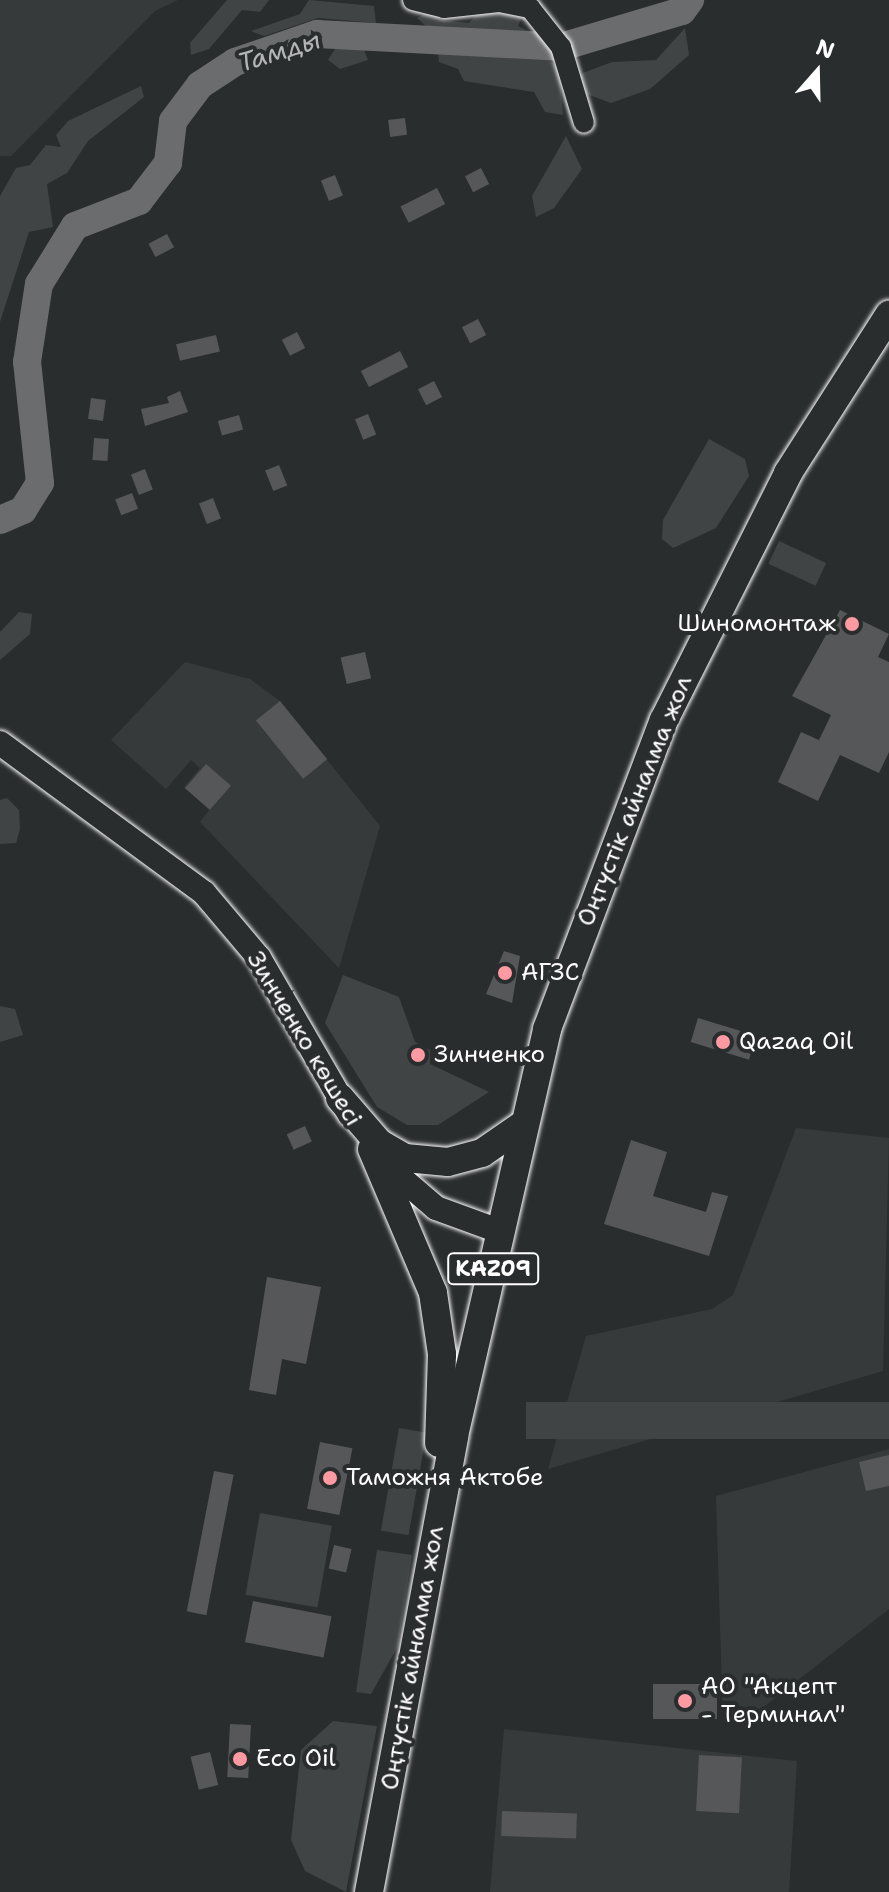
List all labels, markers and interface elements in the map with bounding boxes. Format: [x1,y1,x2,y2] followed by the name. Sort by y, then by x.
[234,24,324,78] water label: Тамды
[777,32,857,112] north arrow
[812,32,839,66] text: N
[677,610,836,638] place label: Шиномонтаж
[843,615,861,633] marker: Шиномонтаж
[571,671,699,931] street label: Оңтүстік айналма жол
[240,946,368,1132] street label: Зинченко көшесі
[521,959,579,987] place label: АГЗС
[496,964,514,982] marker: АГЗС
[739,1028,853,1056] place label: Qazaq Oil
[714,1033,732,1051] marker: Qazaq Oil
[434,1041,545,1069] place label: Зинченко
[409,1046,427,1064] marker: Зинченко
[447,1251,539,1287] road number: KAZ09
[346,1464,544,1492] place label: Таможня Актобе
[321,1469,339,1487] marker: Таможня Актобе
[376,1524,450,1792] street label: Оңтүстік айналма жол
[701,1673,845,1729] place label: АО "Акцепт - Терминал"
[676,1692,694,1710] marker: АО "Акцепт - Терминал"
[256,1745,336,1773] place label: Eco Oil
[231,1750,249,1768] marker: Eco Oil

